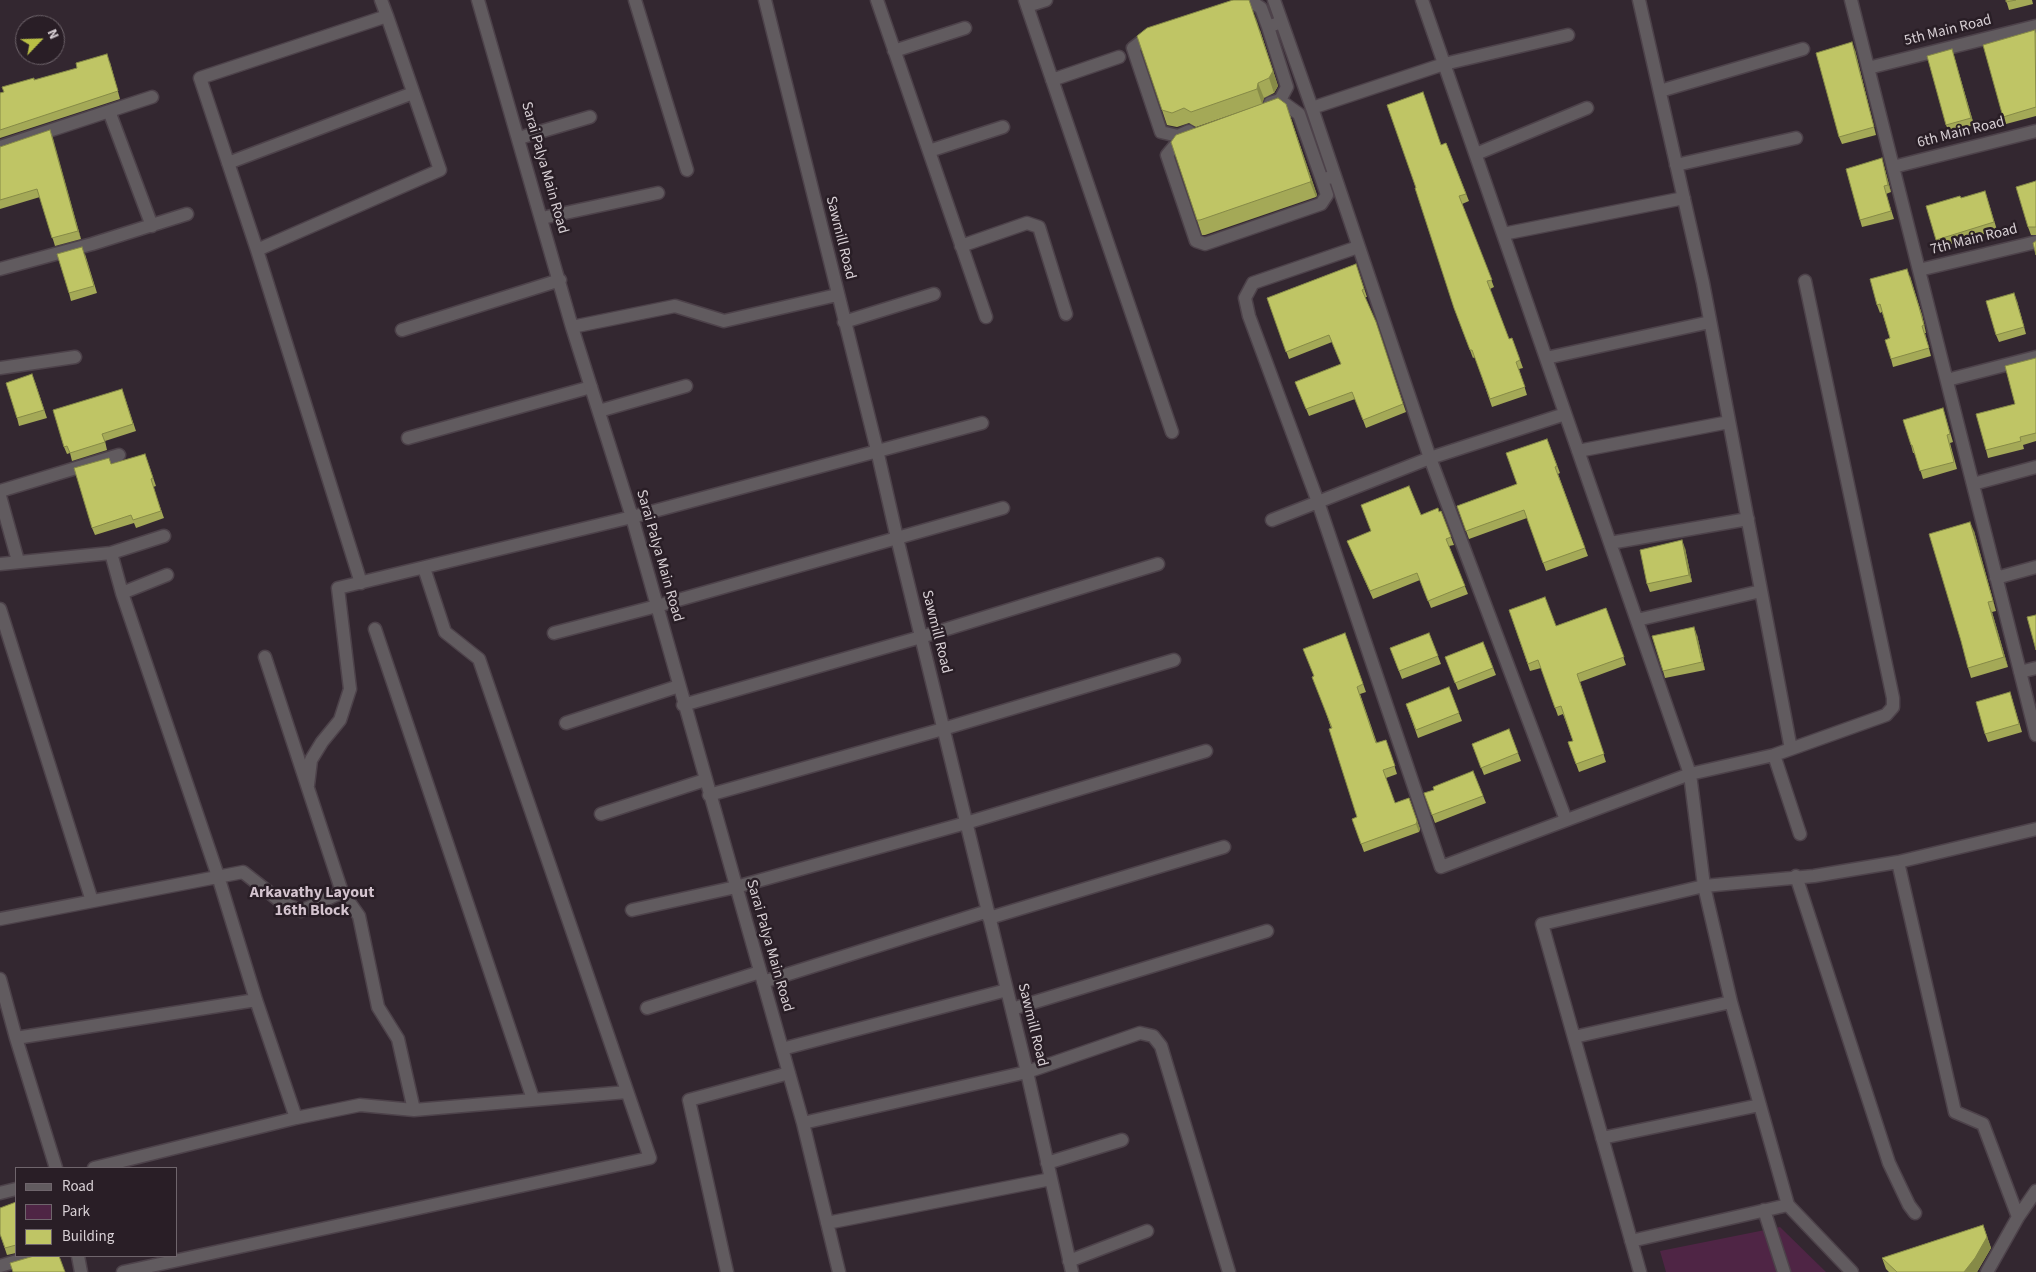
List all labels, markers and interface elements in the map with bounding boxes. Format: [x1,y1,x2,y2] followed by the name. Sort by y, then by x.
[1903,11,1993,51] street label: 5th Main Road
[15,15,65,65] north arrow
[42,26,64,43] text: N
[517,100,571,236] street label: Sarai Palya Main Road
[1916,113,2006,153] street label: 6th Main Road
[821,194,859,282] street label: Sawmill Road
[1929,220,2019,260] street label: 7th Main Road
[632,488,686,624] street label: Sarai Palya Main Road
[917,588,955,676] street label: Sawmill Road
[742,878,796,1014] street label: Sarai Palya Main Road
[250,883,374,921] district label: Arkavathy Layout 16th Block
[1013,981,1051,1069] street label: Sawmill Road
[15,1167,178,1257] legend
[62,1176,94,1197] text: Road
[62,1201,90,1222] text: Park
[62,1226,114,1247] text: Building

